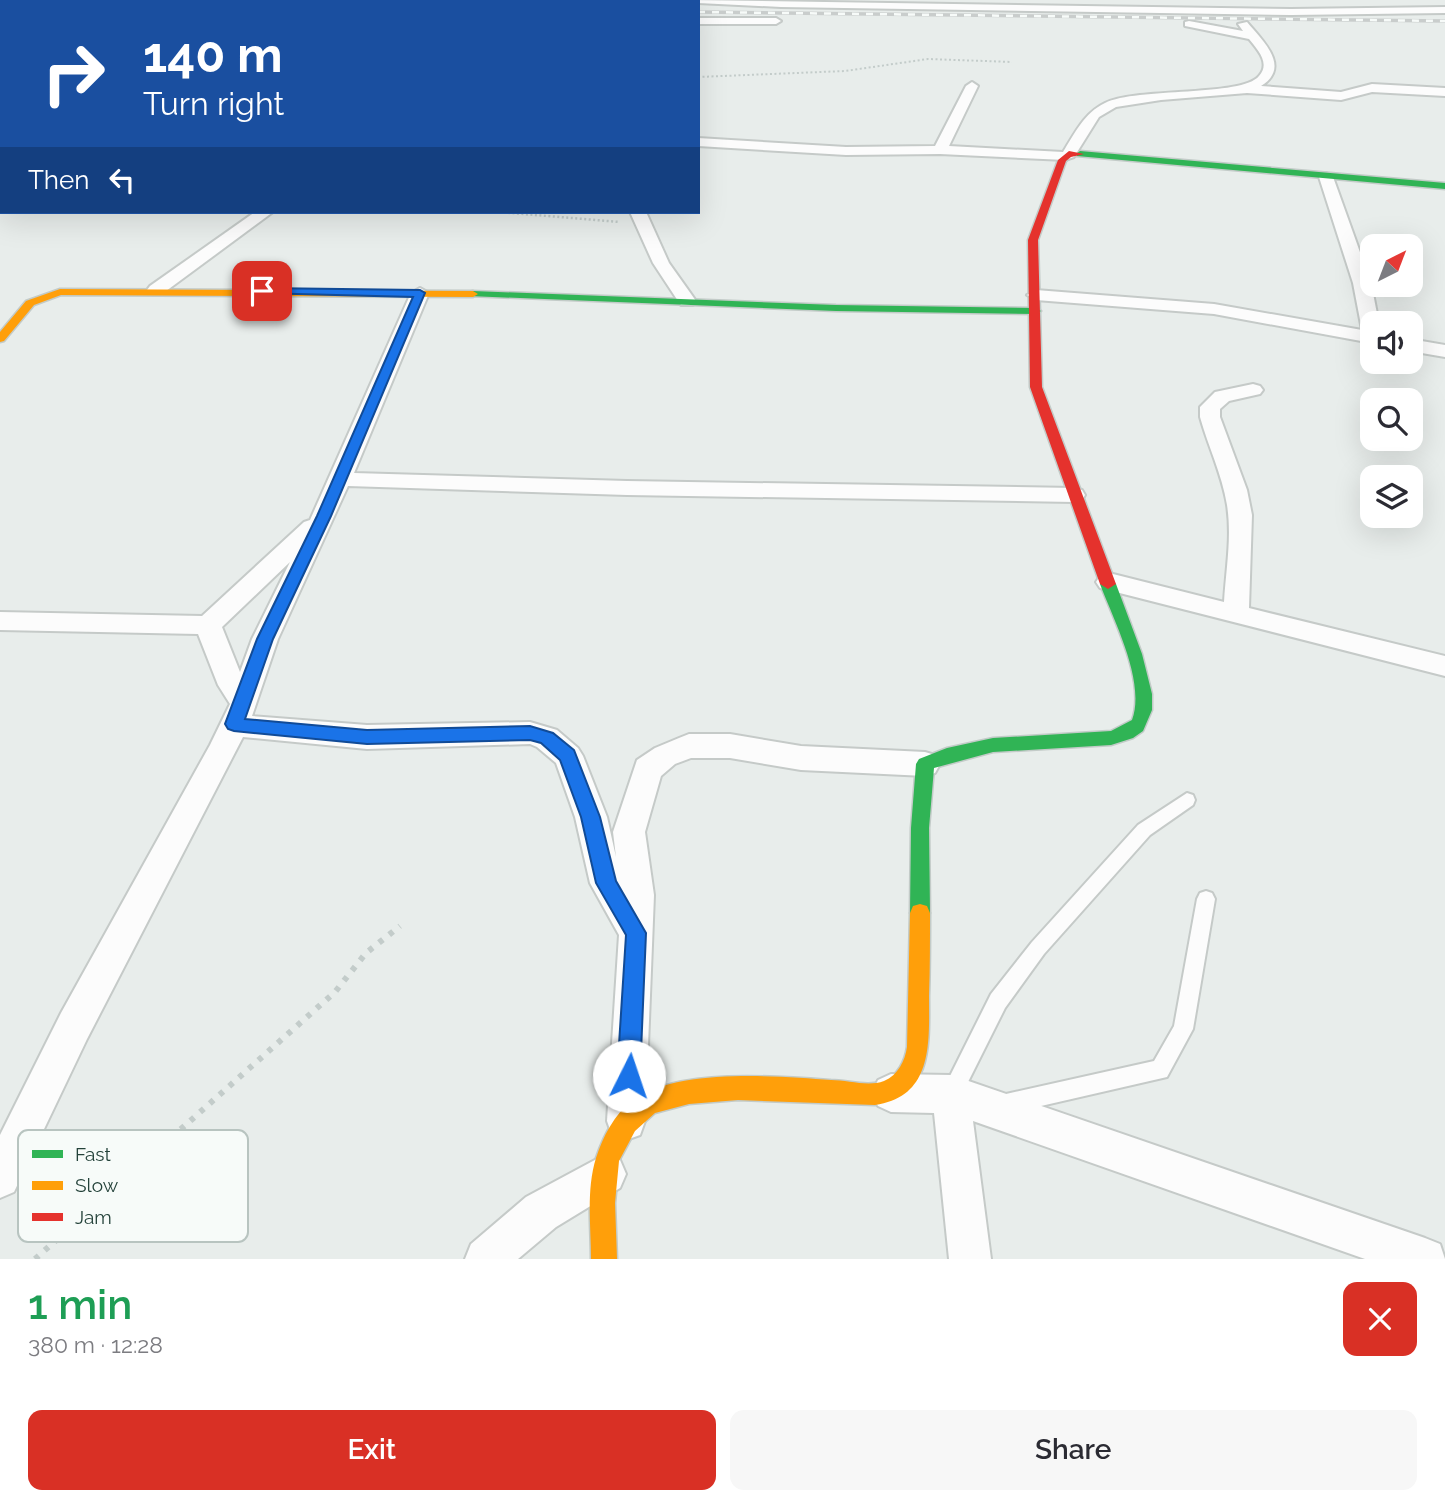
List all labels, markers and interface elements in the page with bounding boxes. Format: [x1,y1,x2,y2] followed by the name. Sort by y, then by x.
[143,26,283,83] text: 140 m
[28,28,119,119] icon: right
[143,85,284,122] text: Turn right
[103,161,141,199] icon: left
[28,165,89,195] text: Then
[1360,234,1423,298] north arrow
[1360,234,1423,528] map controls
[232,261,292,321] pin
[243,272,281,310] icon: arrive
[1360,311,1423,374] button: sound
[1360,388,1423,451] button: search
[1360,465,1423,528] button: layers
[592,1039,666,1113] position arrow
[18,1130,248,1242] legend
[75,1143,111,1165] text: Fast
[75,1174,119,1196] text: Slow
[75,1206,112,1228] text: Jam
[28,1280,132,1329] text: 1 min
[1343,1282,1417,1356] button: close
[28,1331,163,1358] text: 380 m · 12:28
[28,1410,716,1490] button: Exit
[730,1410,1417,1490] button: Share

